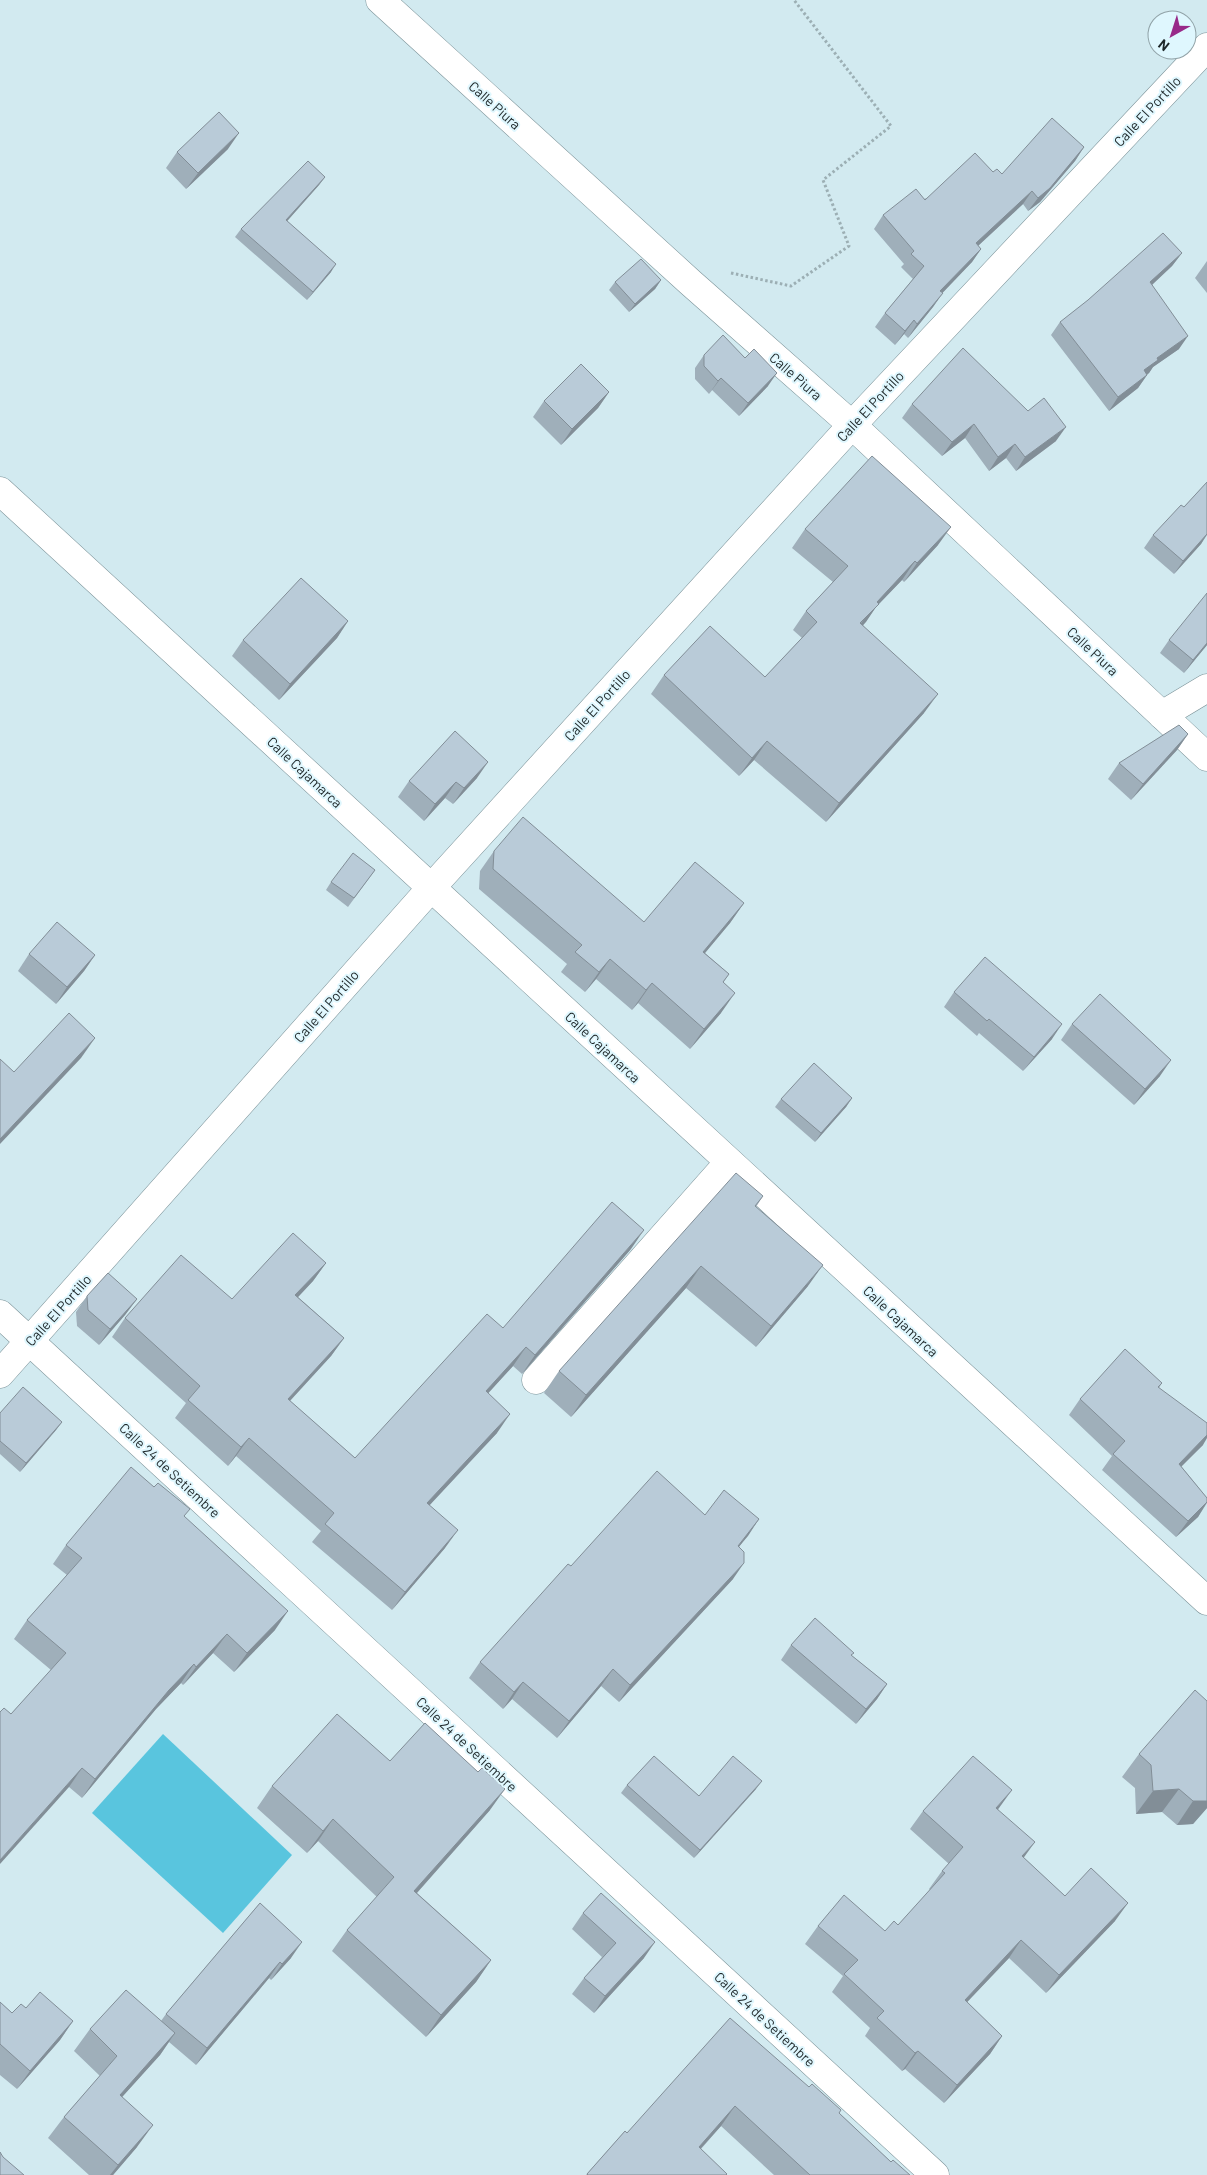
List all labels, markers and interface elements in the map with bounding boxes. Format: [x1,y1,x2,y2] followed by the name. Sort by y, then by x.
[1147,10,1197,60] north arrow
[1155,36,1172,55] text: N
[1110,72,1184,150] street label: Calle El Portillo
[466,77,524,133] street label: Calle Piura
[766,349,826,403] street label: Calle Piura
[833,367,907,445] street label: Calle El Portillo
[1064,623,1122,679] street label: Calle Piura
[560,666,634,744] street label: Calle El Portillo
[264,733,346,811] street label: Calle Cajamarca
[290,966,362,1046] street label: Calle El Portillo
[562,1008,644,1086] street label: Calle Cajamarca
[21,1271,95,1349] street label: Calle El Portillo
[860,1282,942,1360] street label: Calle Cajamarca
[116,1419,224,1521] street label: Calle 24 de Setiembre
[413,1693,521,1795] street label: Calle 24 de Setiembre
[711,1968,819,2070] street label: Calle 24 de Setiembre

